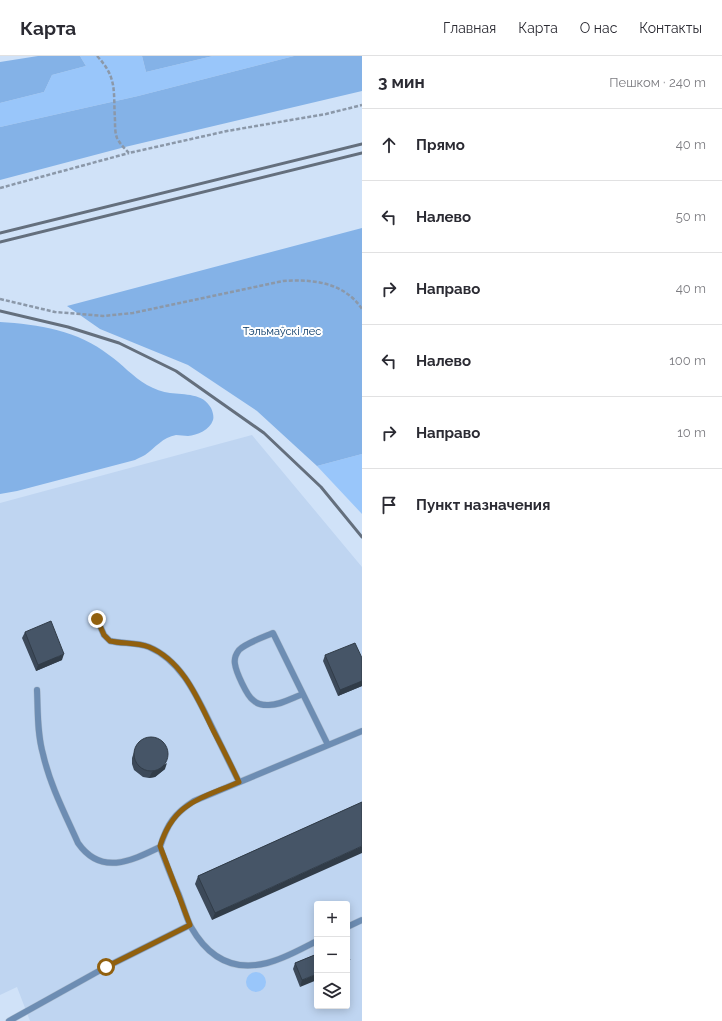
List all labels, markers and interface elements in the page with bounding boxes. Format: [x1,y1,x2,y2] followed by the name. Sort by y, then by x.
[20,17,76,39] text: Карта
[443,20,496,36] text: Главная
[518,20,558,36] text: Карта
[580,20,617,36] text: О нас
[639,20,702,36] text: Контакты
[378,72,425,92] text: 3 мин
[609,75,706,90] text: Пешком · 240 m
[378,134,400,156] icon: ahead
[416,136,465,154] text: Прямо
[676,137,706,152] text: 40 m
[378,206,400,228] icon: left
[416,208,471,226] text: Налево
[676,209,706,224] text: 50 m
[378,278,400,300] icon: right
[416,280,480,298] text: Направо
[676,281,706,296] text: 40 m
[243,325,321,338] park label: Тэльмаўскі лес
[378,350,400,372] icon: left
[416,352,471,370] text: Налево
[669,353,706,368] text: 100 m
[378,422,400,444] icon: right
[416,424,480,442] text: Направо
[677,425,706,440] text: 10 m
[378,494,400,516] icon: arrive
[416,496,550,514] text: Пункт назначения
[88,610,106,628] route end
[314,901,350,1009] map controls
[314,901,350,937] button: +
[314,937,350,973] button: −
[97,958,115,976] route start
[314,973,350,1009] button: layers

